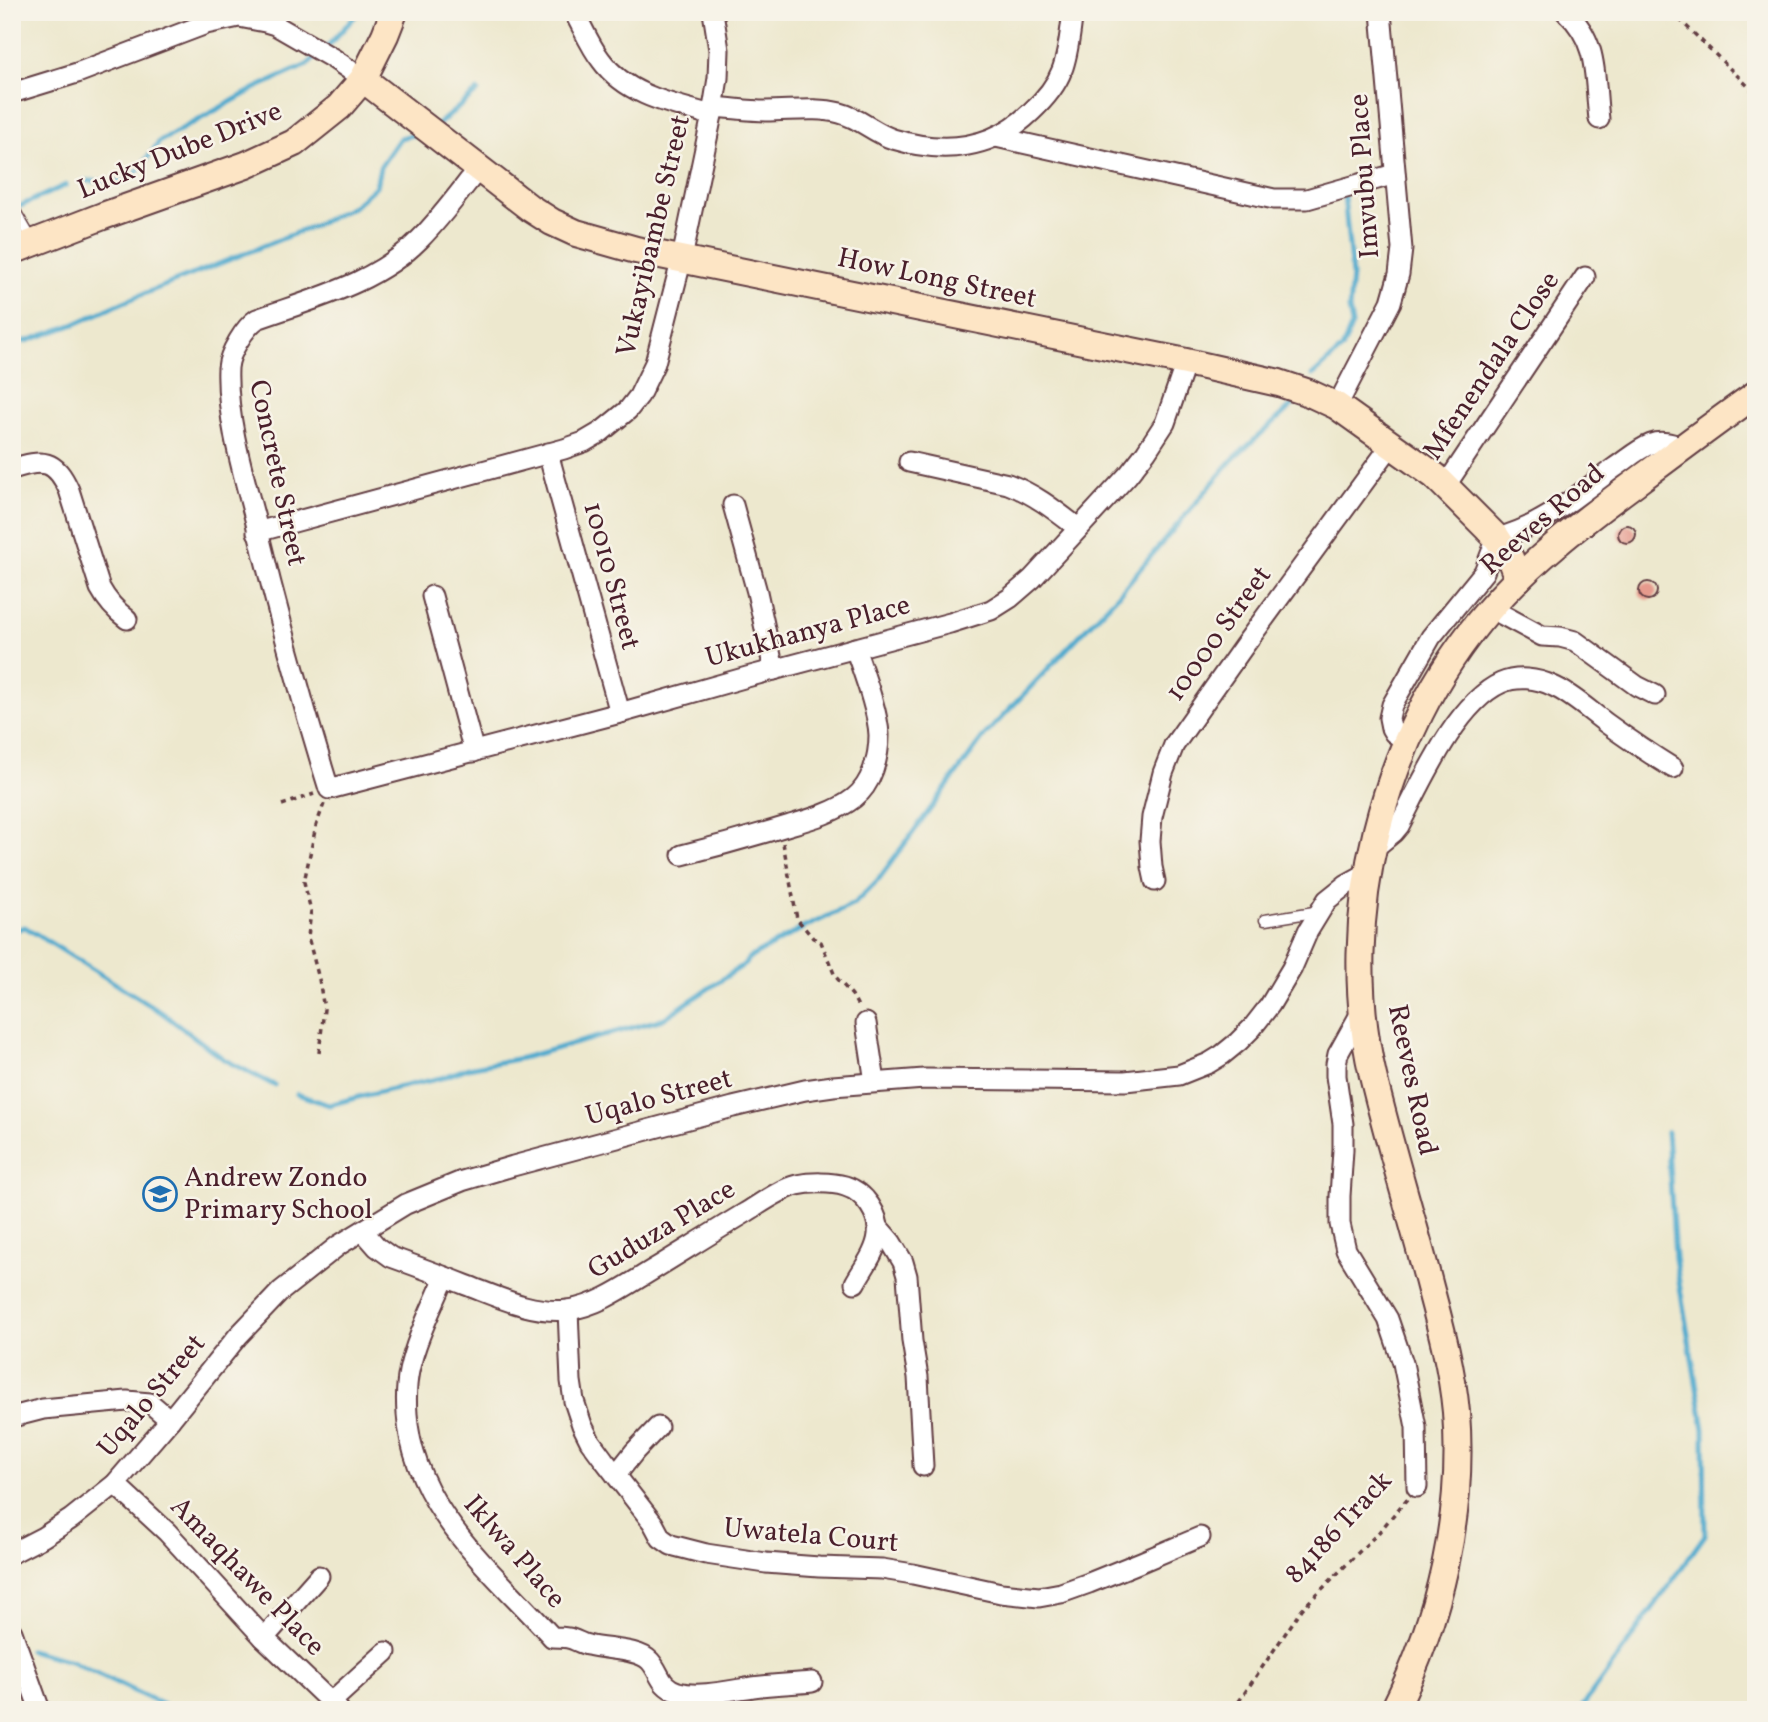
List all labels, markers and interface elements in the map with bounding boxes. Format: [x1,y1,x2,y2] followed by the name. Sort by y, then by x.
[72,92,288,210] street label: Lucky Dube Drive
[1340,92,1390,260] street label: Imvubu Place
[607,111,701,361] street label: Vukayibambe Street
[834,239,1040,319] street label: How Long Street
[1414,264,1570,468] street label: Mfenendala Close
[238,376,316,570] street label: Concrete Street
[1472,455,1614,585] street label: Reeves Road
[573,498,649,654] street label: 10010 Street
[1157,558,1281,710] street label: 10000 Street
[701,586,915,678] street label: Ukukhanya Place
[1377,1001,1447,1159] street label: Reeves Road
[581,1060,737,1136] street label: Uqalo Street
[184,1159,373,1230] place label: Andrew Zondo Primary School
[581,1171,743,1289] street label: Guduza Place
[141,1175,179,1213] school or university icon: Andrew Zondo Primary School
[89,1326,215,1466] street label: Uqalo Street
[1276,1463,1402,1593] street label: 84186 Track
[454,1487,574,1617] street label: Iklwa Place
[161,1489,333,1665] street label: Amaqhawe Place
[722,1509,900,1563] street label: Uwatela Court

